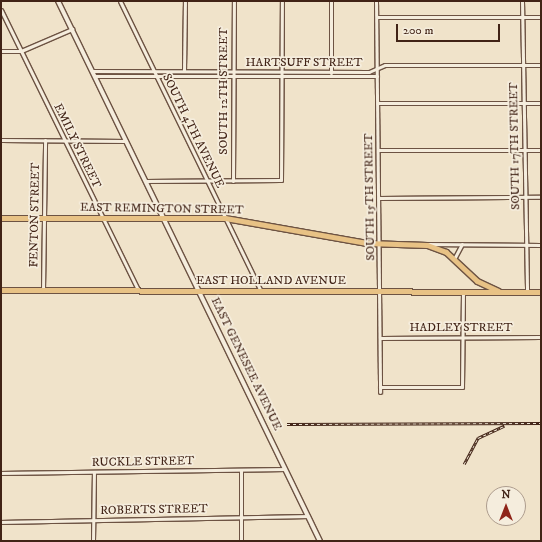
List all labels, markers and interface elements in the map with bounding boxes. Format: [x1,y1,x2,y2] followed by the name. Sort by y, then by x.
[398,16,502,42] scale bar
[403,23,433,38] text: 200 m
[217,27,231,155] street label: SOUTH 12TH STREET
[245,56,363,70] street label: HARTSUFF STREET
[159,71,227,191] street label: SOUTH 4TH AVENUE
[507,82,523,210] street label: SOUTH 17TH STREET
[50,101,104,191] street label: EMILY STREET
[362,133,378,261] street label: SOUTH 15TH STREET
[27,162,43,268] street label: FENTON STREET
[80,200,244,218] street label: EAST REMINGTON STREET
[196,274,346,288] street label: EAST HOLLAND AVENUE
[207,295,285,433] street label: EAST GENESEE AVENUE
[409,321,513,335] street label: HADLEY STREET
[92,454,194,470] street label: RUCKLE STREET
[486,486,526,526] north arrow
[501,488,511,502] text: N
[100,502,208,518] street label: ROBERTS STREET

